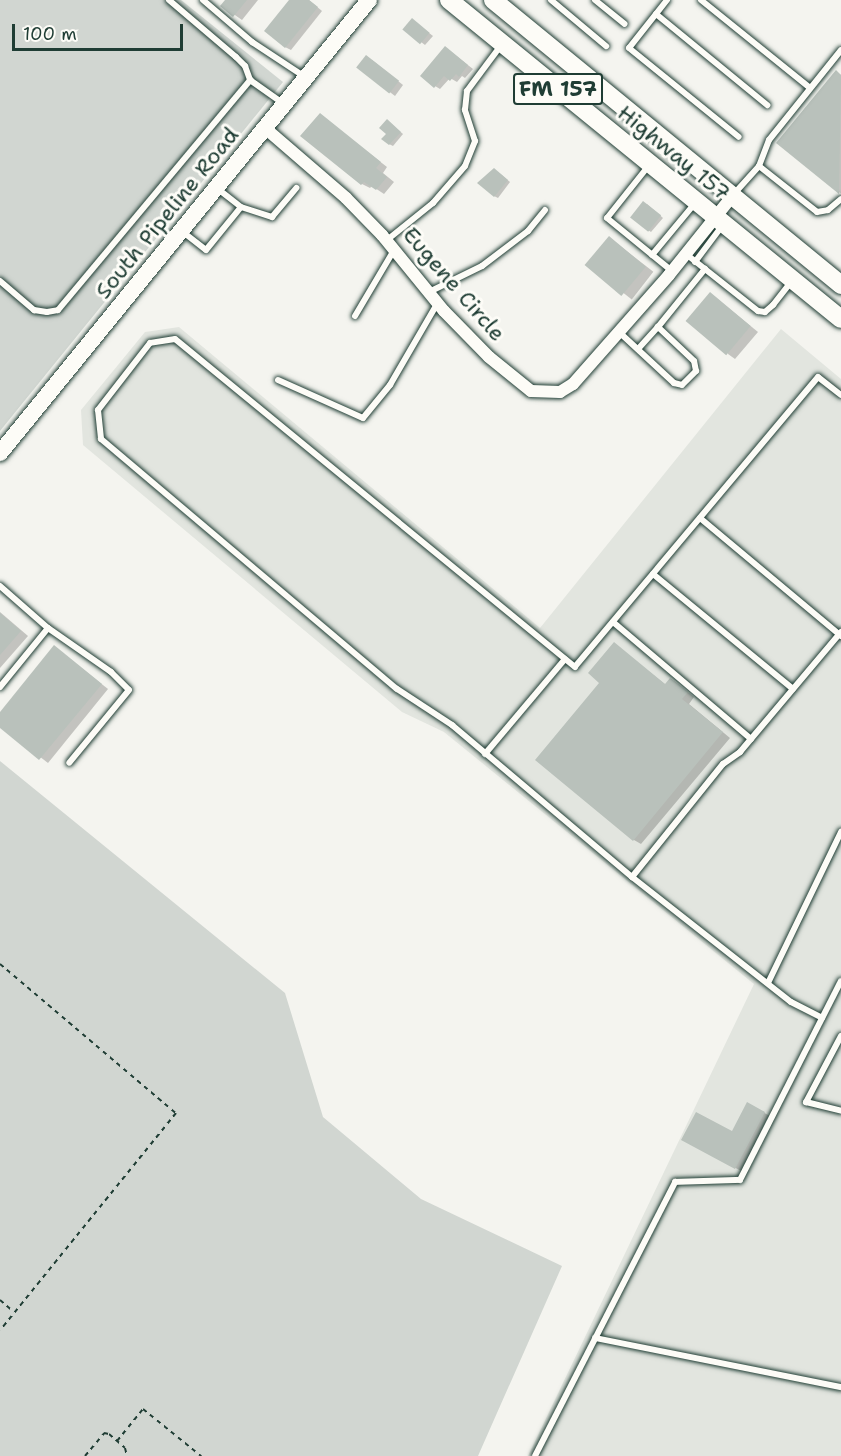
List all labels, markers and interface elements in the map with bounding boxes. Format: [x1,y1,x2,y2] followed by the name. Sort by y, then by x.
[15,12,186,50] scale bar
[23,22,77,46] text: 100 m
[513,71,603,107] road number: FM 157
[612,100,736,206] street label: Highway 157
[90,122,244,304] street label: South Pipeline Road
[397,222,511,346] street label: Eugene Circle

